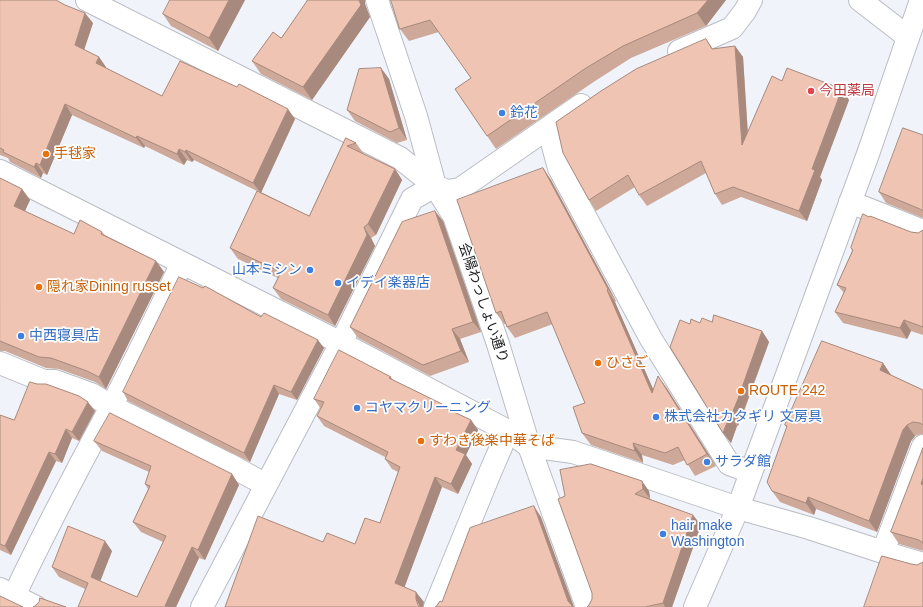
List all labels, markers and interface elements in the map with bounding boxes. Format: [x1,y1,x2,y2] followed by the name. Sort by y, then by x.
[819,83,875,99] place label: 今田薬局
[806,86,816,96] marker: 今田薬局
[510,105,538,121] place label: 鈴花
[497,108,507,118] marker: 鈴花
[54,146,96,162] place label: 手毬家
[41,149,51,159] marker: 手毬家
[455,241,511,365] street label: 会陽わっしょい通り
[232,262,302,278] place label: 山本ミシン
[305,265,315,275] marker: 山本ミシン
[346,275,430,291] place label: イデイ楽器店
[333,278,343,288] marker: イデイ楽器店
[47,279,171,295] place label: 隠れ家Dining russet
[34,282,44,292] marker: 隠れ家Dining russet
[29,328,99,344] place label: 中西寝具店
[16,331,26,341] marker: 中西寝具店
[606,355,648,371] place label: ひさご
[593,358,603,368] marker: ひさご
[749,383,825,399] place label: ROUTE 242
[736,386,746,396] marker: ROUTE 242
[365,400,491,416] place label: コヤマクリーニング
[352,403,362,413] marker: コヤマクリーニング
[664,409,822,425] place label: 株式会社カタギリ 文房具
[651,412,661,422] marker: 株式会社カタギリ 文房具
[429,433,555,449] place label: すわき後楽中華そば
[416,436,426,446] marker: すわき後楽中華そば
[715,454,771,470] place label: サラダ館
[702,457,712,467] marker: サラダ館
[671,518,744,550] place label: hair make Washington
[658,529,668,539] marker: hair make Washington

